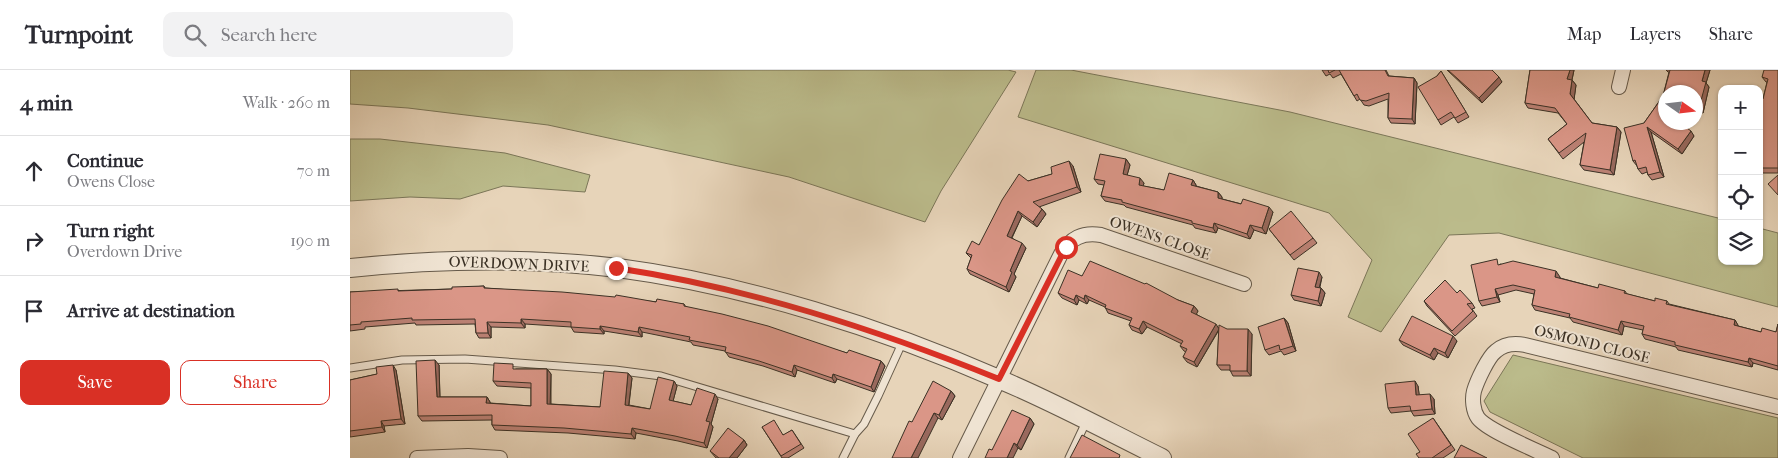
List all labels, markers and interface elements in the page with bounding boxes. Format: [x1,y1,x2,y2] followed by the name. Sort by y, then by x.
[163,12,513,57] search box
[25,21,133,49] text: Turnpoint
[181,21,209,49] icon: search
[221,24,317,46] text: Search here
[1567,24,1601,45] text: Map
[1629,24,1681,45] text: Layers
[1709,24,1753,45] text: Share
[1658,85,1703,130] north arrow
[1718,85,1763,265] map controls
[1718,85,1763,130] button: +
[20,91,73,115] text: 4 min
[243,93,330,112] text: Walk · 260 m
[1718,130,1763,175] button: −
[67,150,143,172] text: Continue
[20,157,48,185] icon: ahead
[297,161,330,180] text: 70 m
[67,172,155,191] text: Owens Close
[1718,175,1763,220] button: locate
[1107,212,1213,264] street label: OWENS CLOSE
[67,220,154,242] text: Turn right
[1718,220,1763,265] button: layers
[20,227,48,255] icon: right
[290,231,330,250] text: 190 m
[1055,236,1078,259] route start
[67,242,182,261] text: Overdown Drive
[448,253,590,275] street label: OVERDOWN DRIVE
[605,257,628,280] route end
[20,297,48,325] icon: arrive
[67,300,235,322] text: Arrive at destination
[1532,321,1652,367] street label: OSMOND CLOSE
[20,360,170,405] button: Save
[180,360,330,405] button: Share

